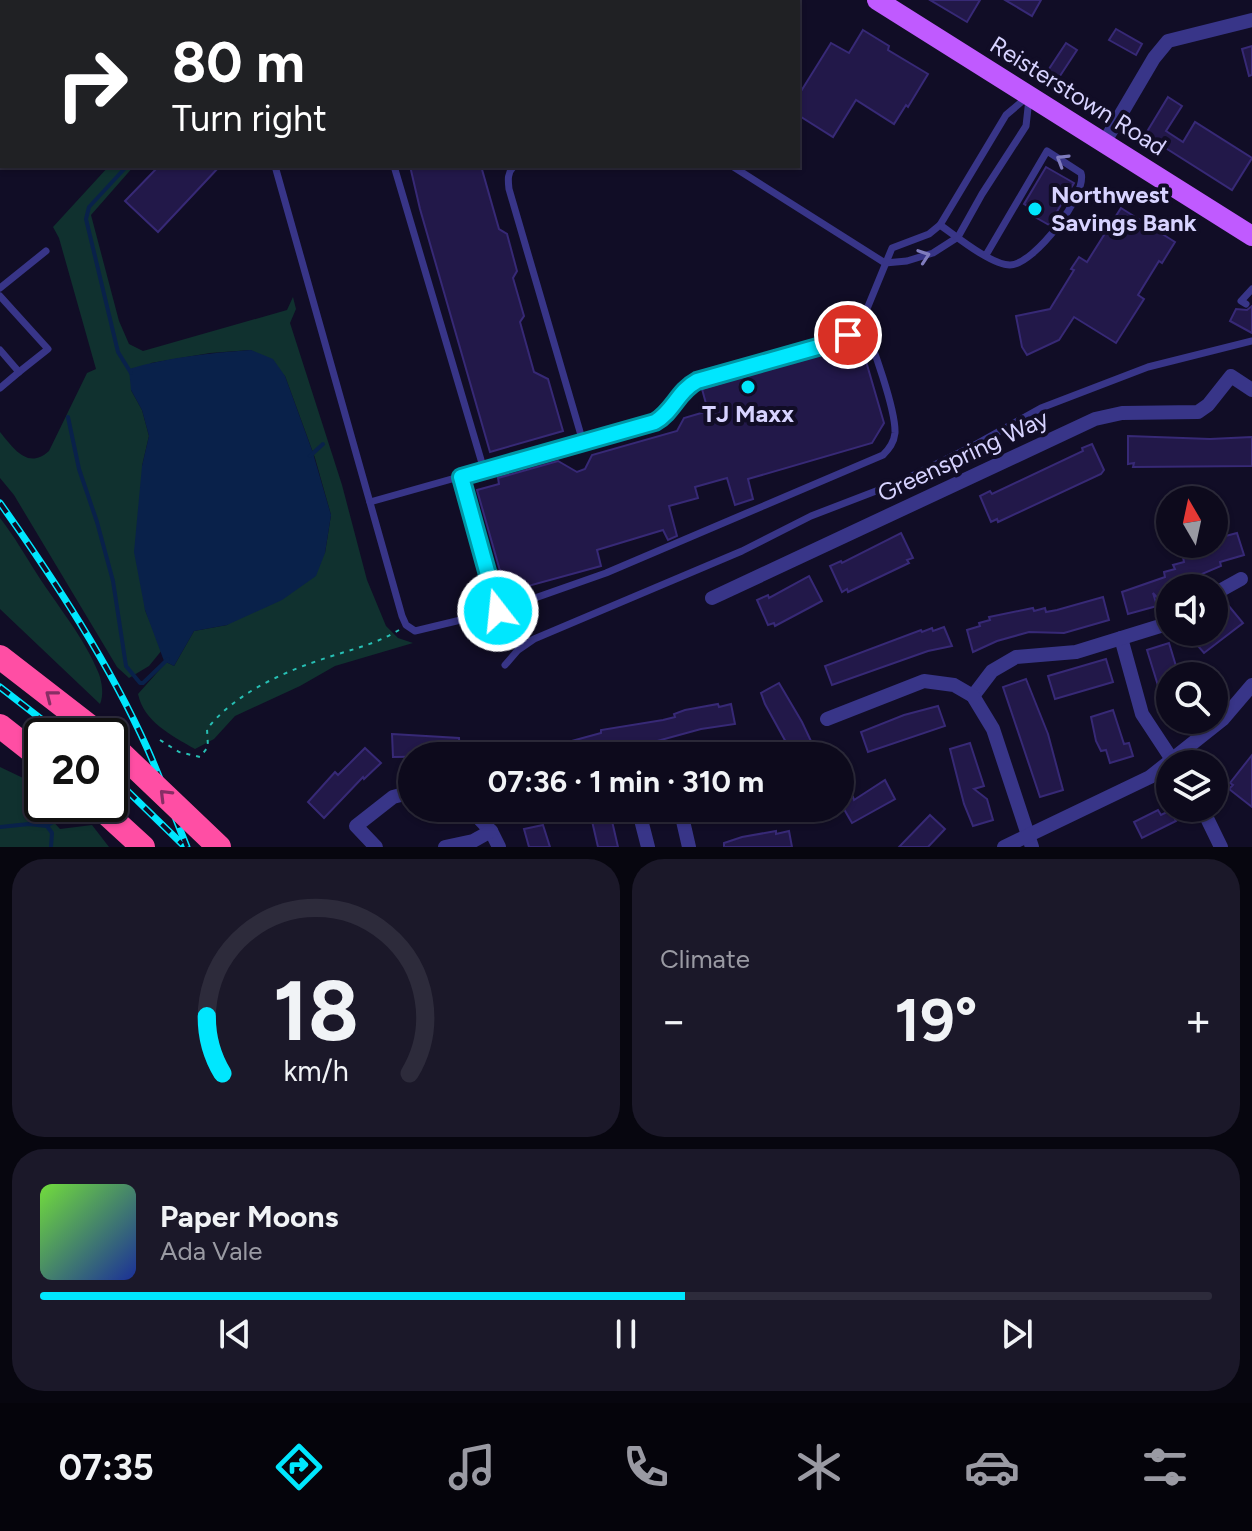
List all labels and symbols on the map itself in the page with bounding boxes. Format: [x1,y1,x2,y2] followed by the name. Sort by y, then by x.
[985,30,1172,161] street label: Reisterstown Road
[1056,155,1071,170] one-way arrow
[1051,180,1197,237] place label: Northwest Savings Bank
[1026,200,1044,218] marker: Northwest Savings Bank
[916,249,930,265] one-way arrow
[814,301,882,369] pin
[739,378,757,396] marker: TJ Maxx
[702,399,794,428] place label: TJ Maxx
[873,403,1053,508] street label: Greenspring Way
[1156,486,1228,558] north arrow
[456,569,540,653] position arrow
[45,692,60,706] one-way arrow
[24,718,128,822] speed limit sign: 20
[160,790,174,804] one-way arrow

